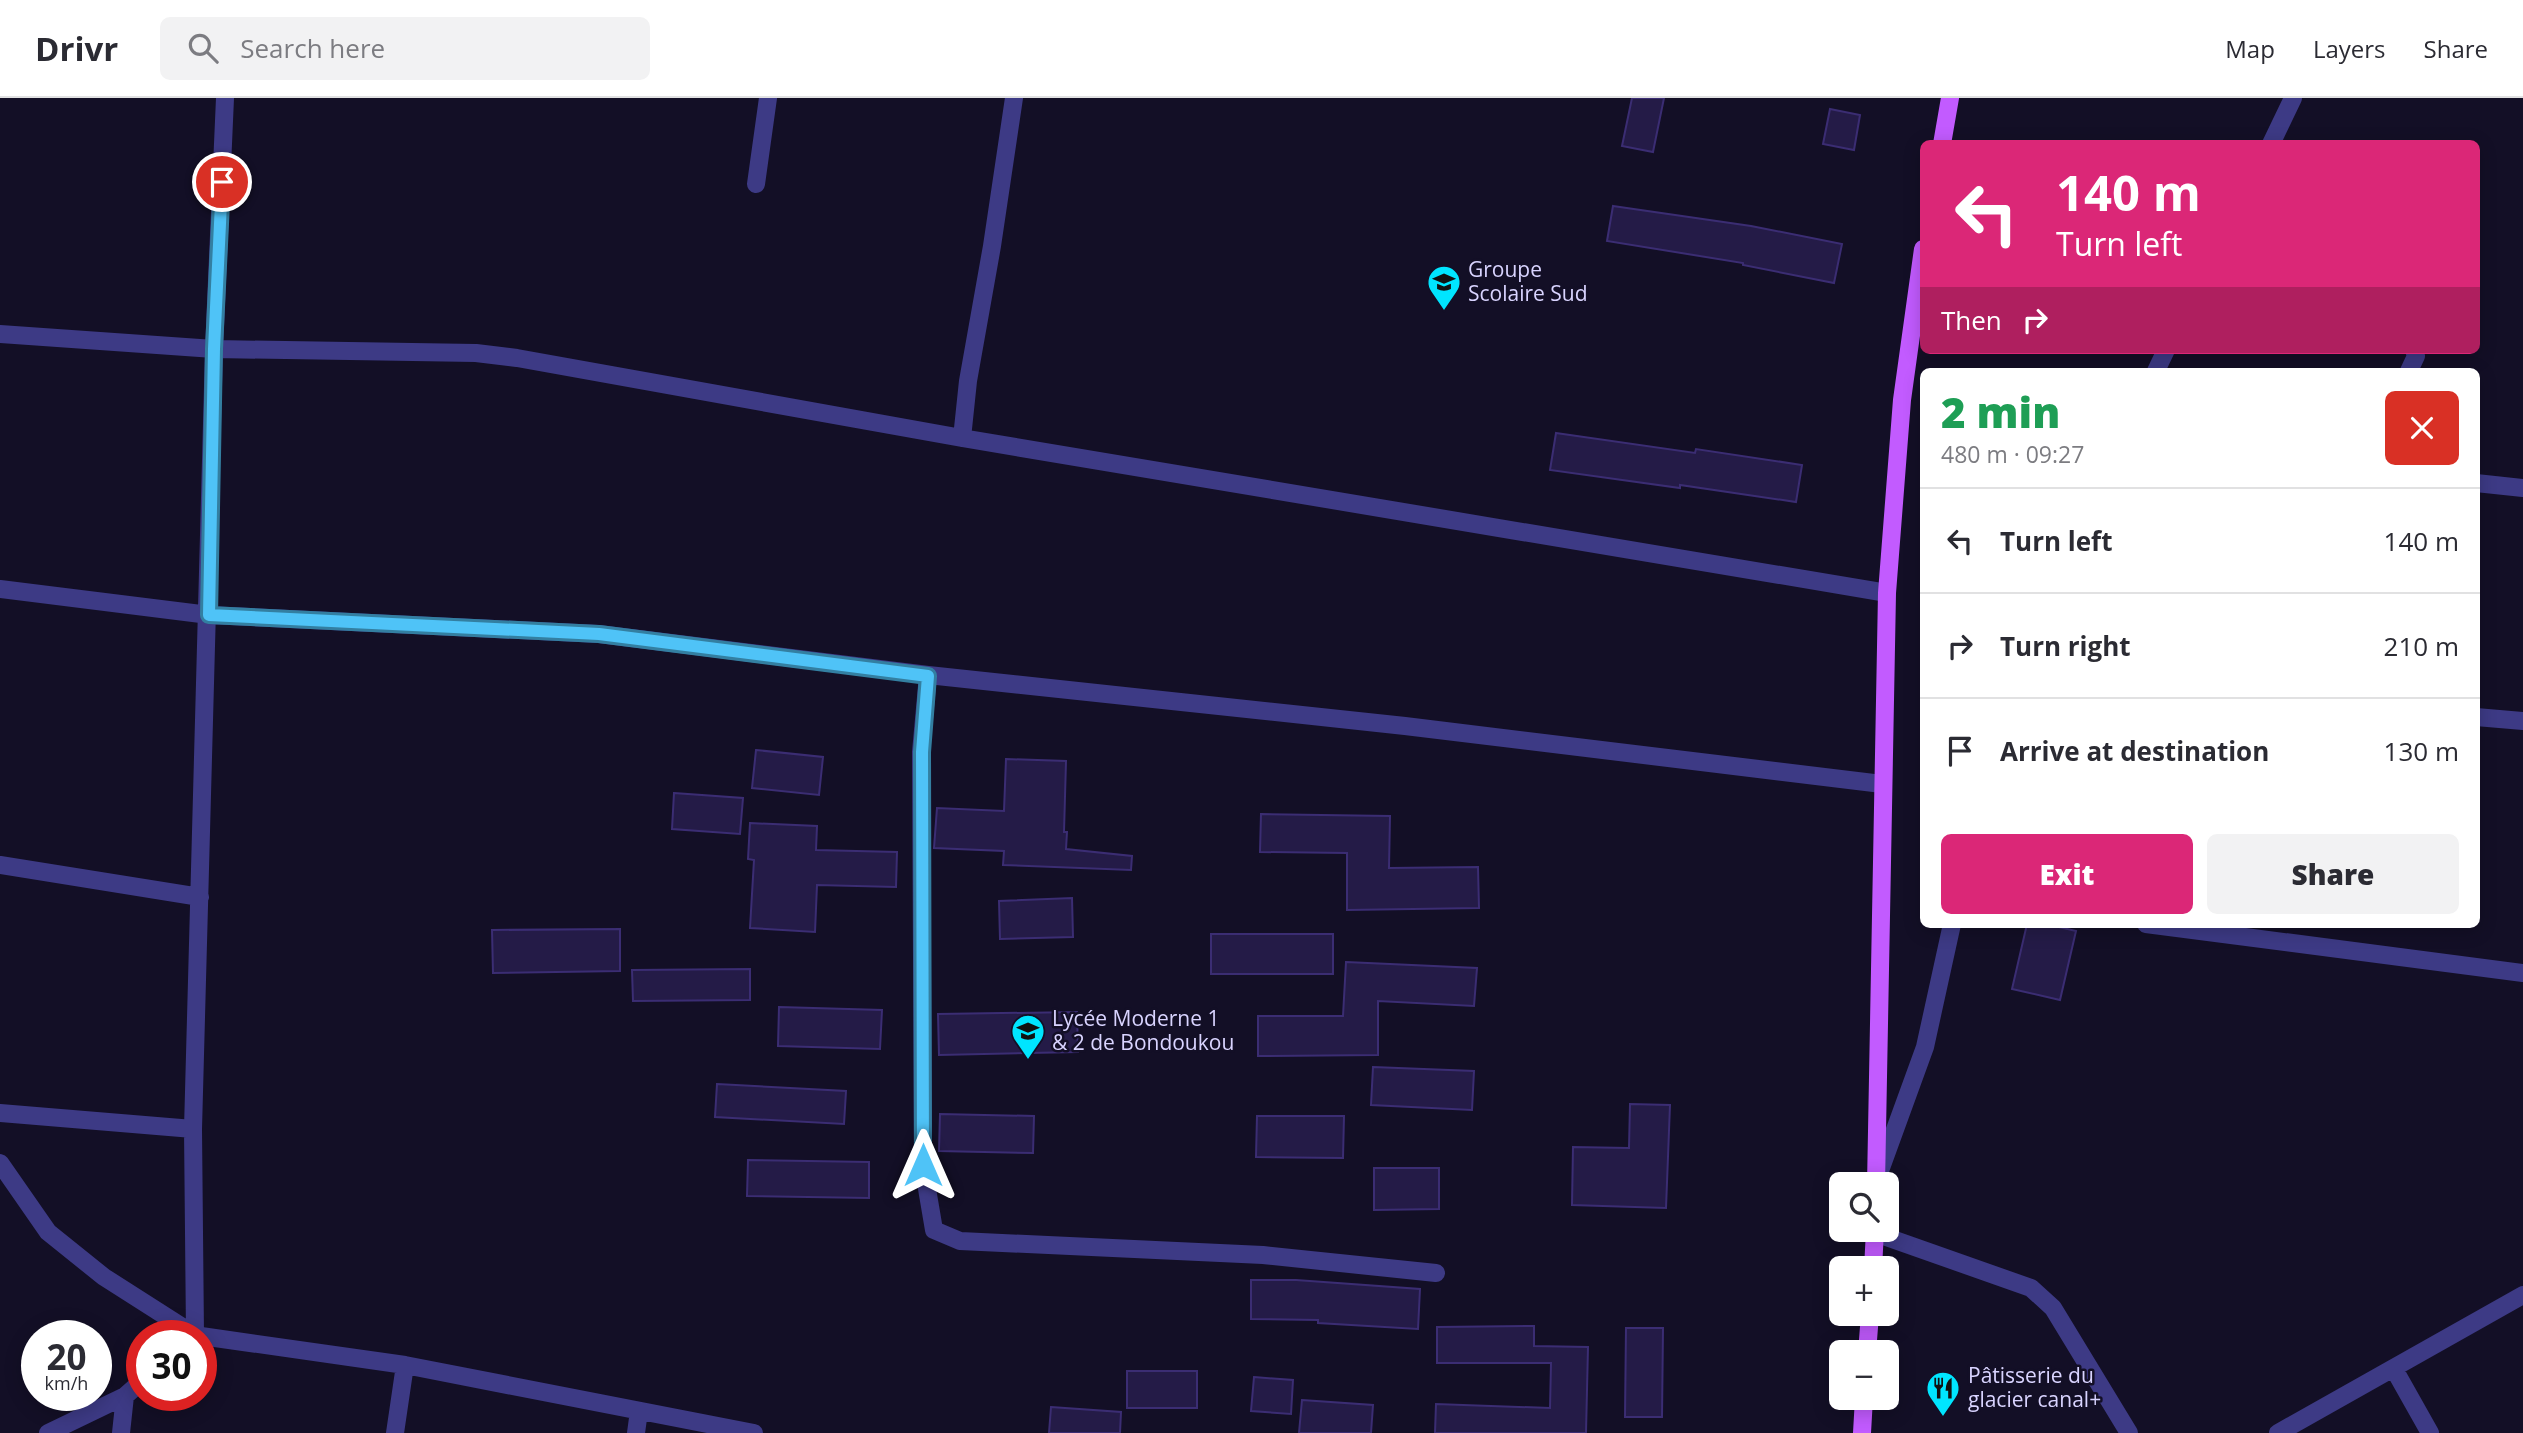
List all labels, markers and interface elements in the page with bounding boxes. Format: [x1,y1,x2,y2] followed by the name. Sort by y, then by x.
[160,17,650,80] search box
[35,26,118,71] text: Drivr
[184,29,222,67] icon: search
[240,30,385,66] text: Search here
[2225,32,2275,65] text: Map
[2313,32,2386,65] text: Layers
[2424,32,2488,65] text: Share
[192,152,252,212] pin
[2056,159,2201,225] text: 140 m
[203,163,241,201] icon: arrive
[1941,168,2032,259] icon: left
[2056,222,2182,265] text: Turn left
[1468,255,1588,307] place label: Groupe Scolaire Sud
[1425,263,1463,312] school or university icon: Groupe Scolaire Sud
[2016,301,2054,339] icon: right
[1941,302,2002,338] text: Then
[1941,383,2060,440] text: 2 min
[2385,391,2459,465] button: close
[1941,438,2084,470] text: 480 m · 09:27
[1941,522,1979,560] icon: left
[2000,523,2112,559] text: Turn left
[2384,523,2459,559] text: 140 m
[1941,627,1979,665] icon: right
[2000,628,2131,664] text: Turn right
[2384,628,2459,664] text: 210 m
[1941,732,1979,770] icon: arrive
[2000,733,2269,769] text: Arrive at destination
[2384,733,2459,769] text: 130 m
[1941,834,2193,914] button: Exit
[2207,834,2459,914] button: Share
[1052,1004,1234,1056] place label: Lycée Moderne 1 & 2 de Bondoukou
[1009,1012,1047,1061] school or university icon: Lycée Moderne 1 & 2 de Bondoukou
[886,1128,960,1202] position arrow
[1829,1172,1899,1410] map controls
[1829,1172,1899,1242] button: search
[1829,1256,1899,1326] button: +
[126,1320,217,1411] speed limit sign: 30
[46,1333,87,1380] text: 20
[1829,1340,1899,1410] button: −
[1968,1361,2101,1413] place label: Pâtisserie du glacier canal+
[1924,1369,1962,1418] restaurant icon: Pâtisserie du glacier canal+
[45,1371,88,1395] text: km/h

